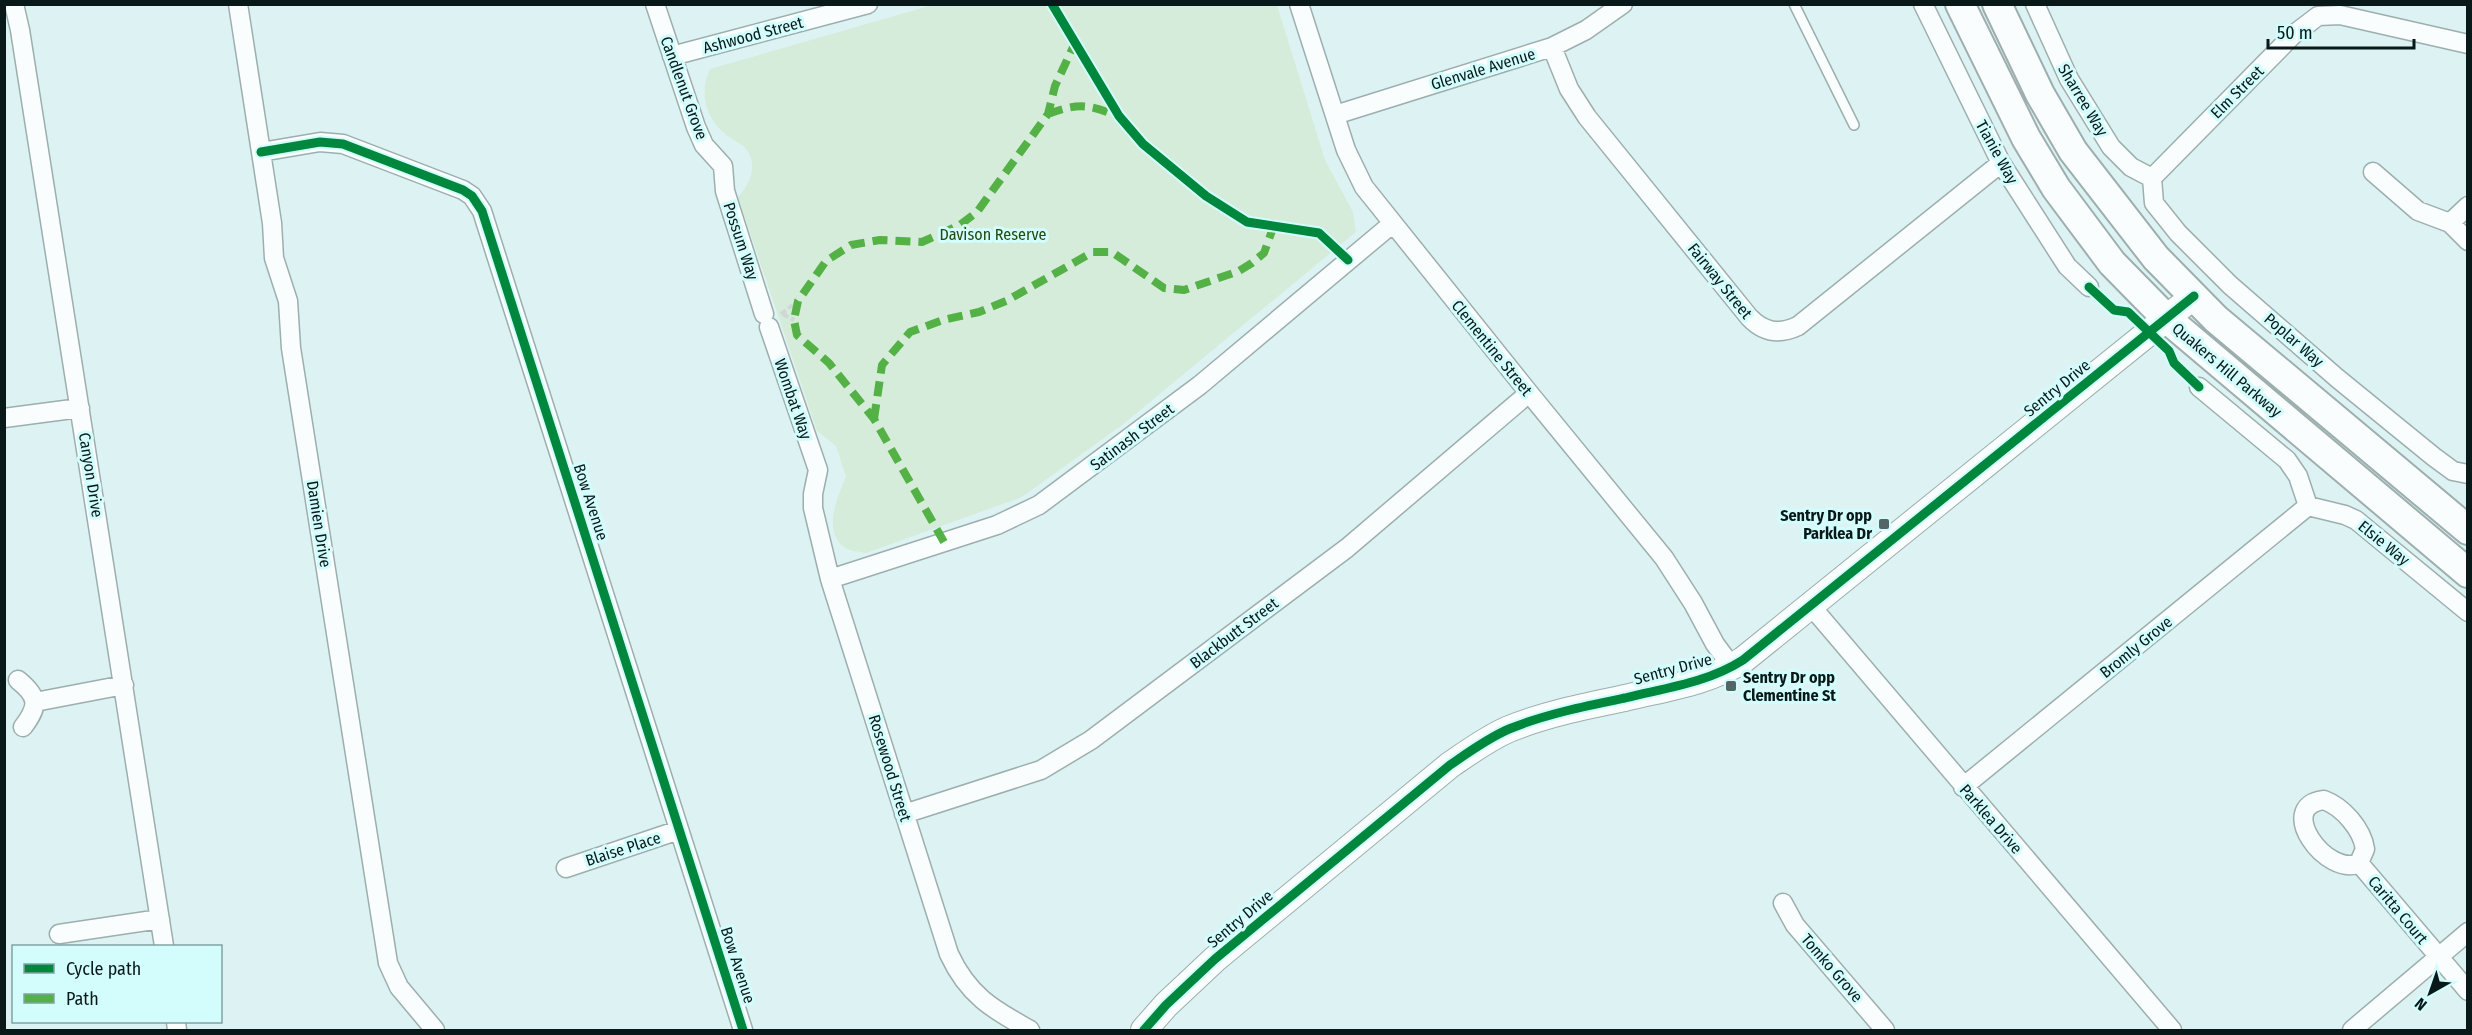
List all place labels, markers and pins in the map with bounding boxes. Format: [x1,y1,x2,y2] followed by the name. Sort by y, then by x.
[1780,506,1872,543] place label: Sentry Dr opp Parklea Dr
[1877,517,1891,531] marker: Sentry Dr opp Parklea Dr
[1743,668,1836,705] place label: Sentry Dr opp Clementine St
[1724,679,1738,693] marker: Sentry Dr opp Clementine St

